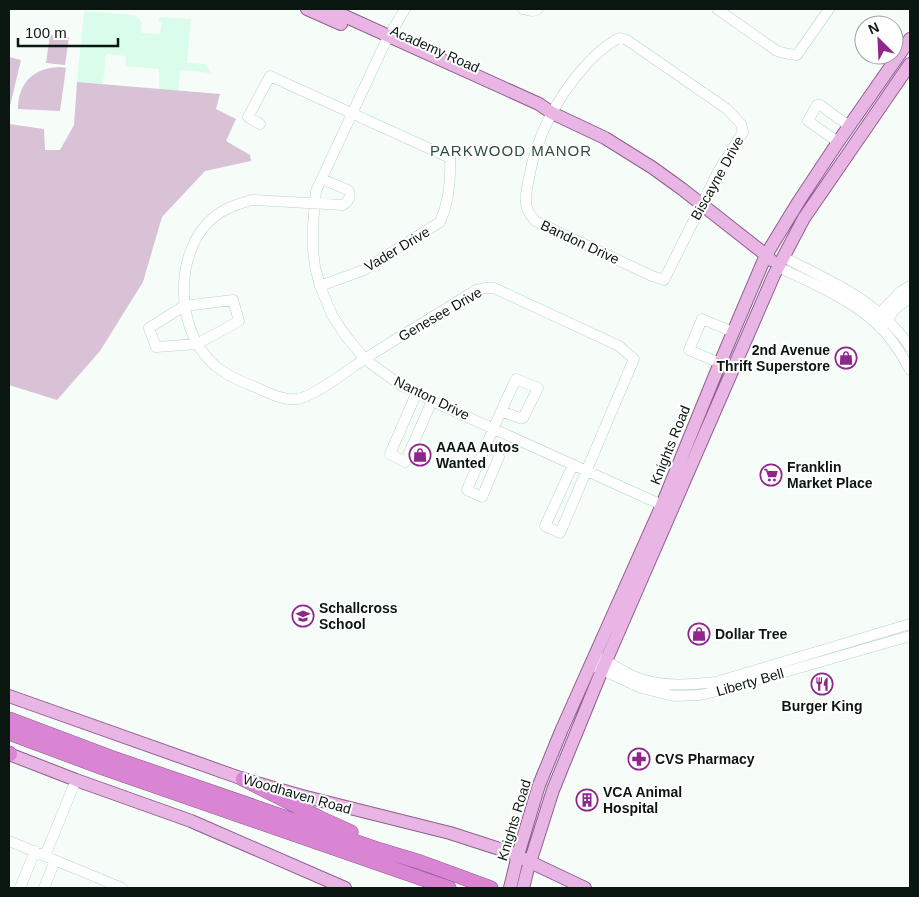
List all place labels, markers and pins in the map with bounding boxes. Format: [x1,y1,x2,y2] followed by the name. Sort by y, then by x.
[716,342,830,374] place label: 2nd Avenue Thrift Superstore
[834,346,858,370] shop icon: 2nd Avenue Thrift Superstore
[436,439,519,471] place label: AAAA Autos Wanted
[408,443,432,467] shop icon: AAAA Autos Wanted
[787,459,873,491] place label: Franklin Market Place
[759,463,783,487] supermarket icon: Franklin Market Place
[319,600,398,632] place label: Schallcross School
[291,604,315,628] school or university icon: Schallcross School
[687,622,711,646] shop icon: Dollar Tree
[715,626,788,642] place label: Dollar Tree
[810,672,834,696] restaurant icon: Burger King
[782,698,862,714] place label: Burger King
[627,747,651,771] pharmacy icon: CVS Pharmacy
[655,751,755,767] place label: CVS Pharmacy
[603,784,682,816] place label: VCA Animal Hospital
[575,788,599,812] building icon: VCA Animal Hospital

